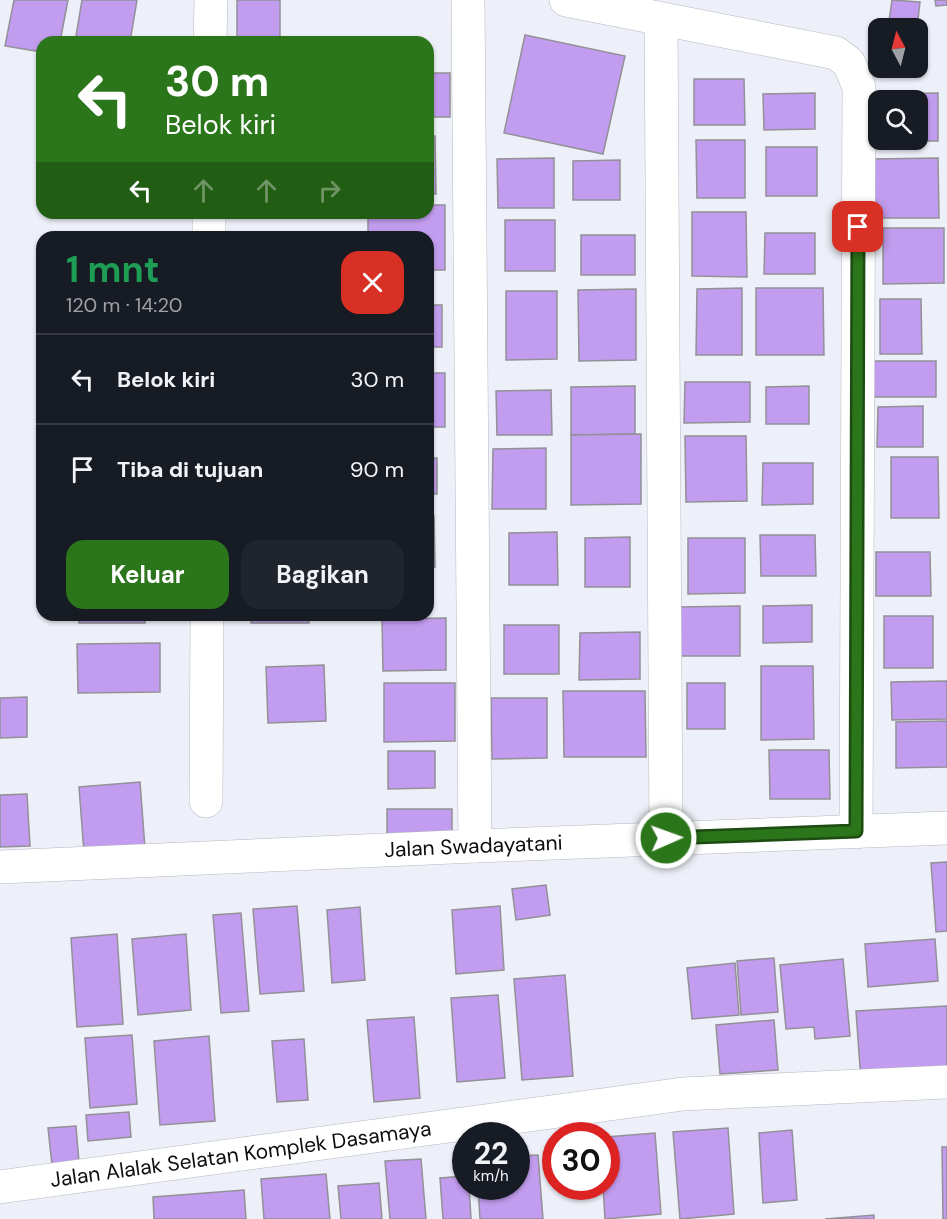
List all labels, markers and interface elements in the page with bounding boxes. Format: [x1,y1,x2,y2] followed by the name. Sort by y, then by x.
[868,18,928,78] north arrow
[868,18,928,150] map controls
[165,54,269,109] text: 30 m
[66,60,144,138] icon: left
[868,90,928,150] button: search
[165,107,276,142] text: Belok kiri
[124,174,157,207] icon: left
[187,174,220,207] icon: ahead
[250,174,283,207] icon: ahead
[313,174,346,207] icon: right
[832,201,883,252] pin
[841,210,874,243] icon: arrive
[66,246,159,293] text: 1 mnt
[341,251,404,314] button: close
[66,292,182,318] text: 120 m · 14:20
[66,363,99,396] icon: left
[117,365,215,394] text: Belok kiri
[350,365,404,394] text: 30 m
[66,453,99,486] icon: arrive
[117,455,263,484] text: Tiba di tujuan
[350,455,404,484] text: 90 m
[66,540,229,609] button: Keluar
[241,540,404,609] button: Bagikan
[634,806,698,870] position arrow
[384,829,563,864] street label: Jalan Swadayatani
[48,1114,433,1194] street label: Jalan Alalak Selatan Komplek Dasamaya
[542,1122,620,1200] speed limit sign: 30
[474,1134,508,1173] text: 22
[473,1166,509,1186] text: km/h

